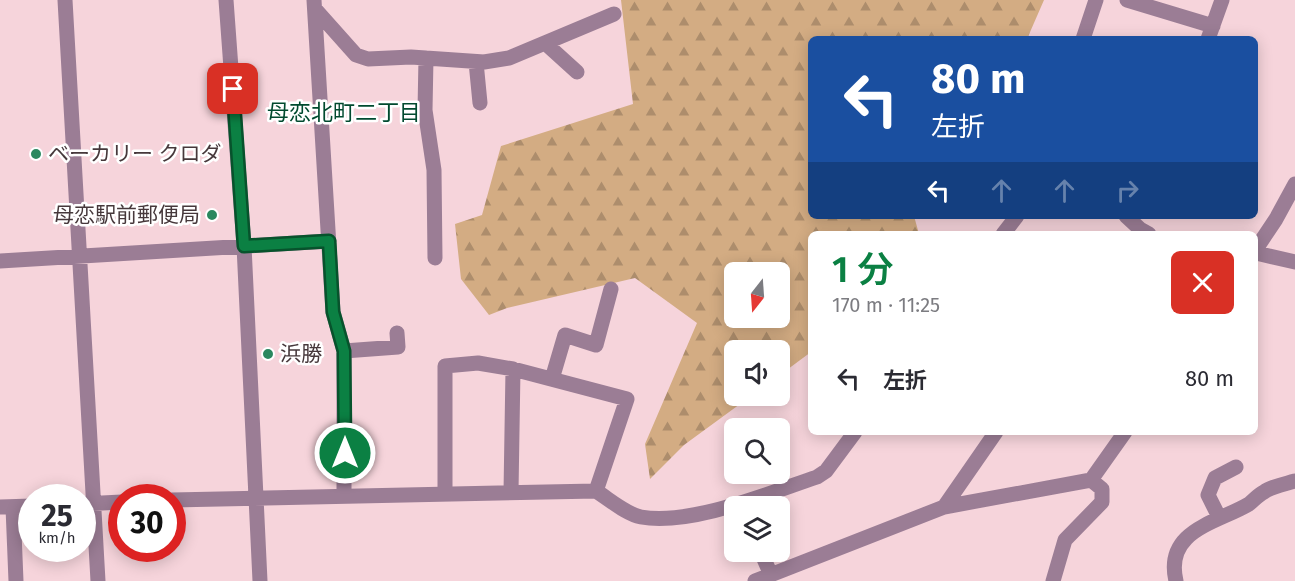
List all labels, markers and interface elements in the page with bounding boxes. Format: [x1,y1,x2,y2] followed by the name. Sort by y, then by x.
[931,54,1025,104] text: 80 m
[832,60,910,138] icon: left
[207,63,258,114] pin
[216,72,249,105] icon: arrive
[267,99,421,126] district label: 母恋北町二丁目
[931,111,985,143] text: 左折
[48,141,222,167] place label: ベーカリー クロダ
[29,147,43,161] marker: ベーカリー クロダ
[922,174,955,207] icon: left
[985,174,1018,207] icon: ahead
[1048,174,1081,207] icon: ahead
[1111,174,1144,207] icon: right
[53,202,200,228] place label: 母恋駅前郵便局
[205,208,219,222] marker: 母恋駅前郵便局
[832,248,893,292] text: 1 分
[1171,251,1234,314] button: close
[724,262,790,328] north arrow
[724,262,790,562] map controls
[832,293,940,317] text: 170 m · 11:25
[724,340,790,406] button: sound
[280,341,322,367] place label: 浜勝
[261,347,275,361] marker: 浜勝
[832,362,865,395] icon: left
[1185,365,1234,392] text: 80 m
[883,367,927,394] text: 左折
[724,418,790,484] button: search
[313,421,377,485] position arrow
[108,484,186,562] speed limit sign: 30
[724,496,790,562] button: layers
[41,498,73,534] text: 25
[38,529,76,547] text: km/h

